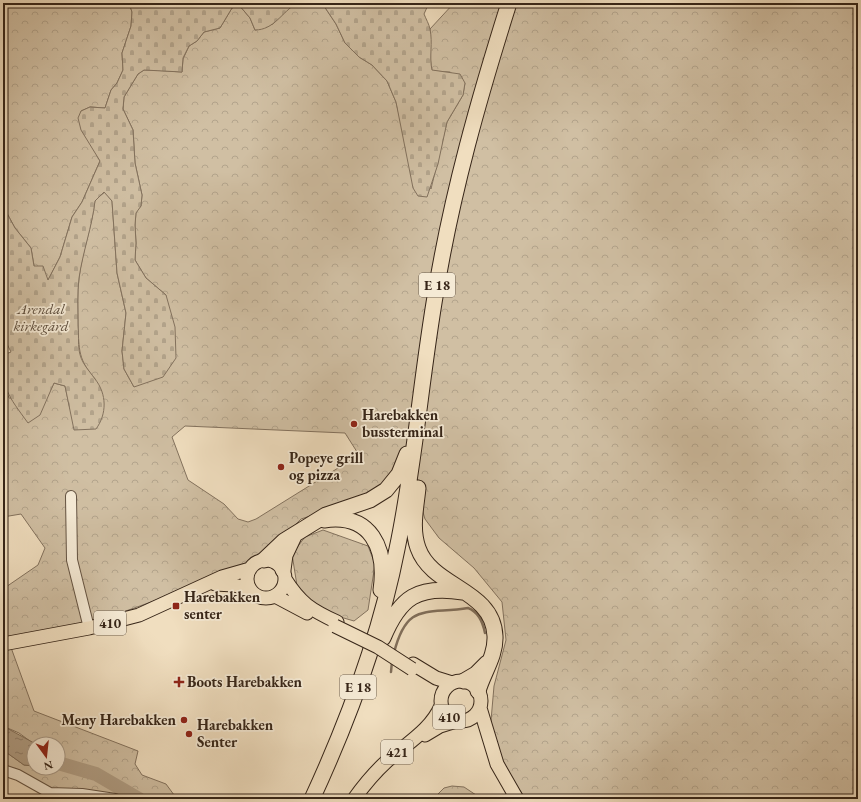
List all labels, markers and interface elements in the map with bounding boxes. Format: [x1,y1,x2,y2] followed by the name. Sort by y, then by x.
[419,273,455,297] road number: E 18
[13,299,69,335] park label: Arendal kirkegård
[362,405,444,441] place label: Harebakken bussterminal
[349,419,359,429] marker: Harebakken bussterminal
[289,448,364,484] place label: Popeye grill og pizza
[276,462,286,472] marker: Popeye grill og pizza
[184,587,261,623] place label: Harebakken senter
[171,601,181,611] marker: Harebakken senter
[94,611,126,635] road number: 410
[187,672,303,691] place label: Boots Harebakken
[340,675,376,699] road number: E 18
[174,677,184,687] marker: Boots Harebakken
[433,705,465,729] road number: 410
[61,710,177,729] place label: Meny Harebakken
[179,715,189,725] marker: Meny Harebakken
[197,715,274,751] place label: Harebakken Senter
[184,729,194,739] marker: Harebakken Senter
[26,736,66,776] north arrow
[381,740,413,764] road number: 421
[42,758,55,774] text: N

